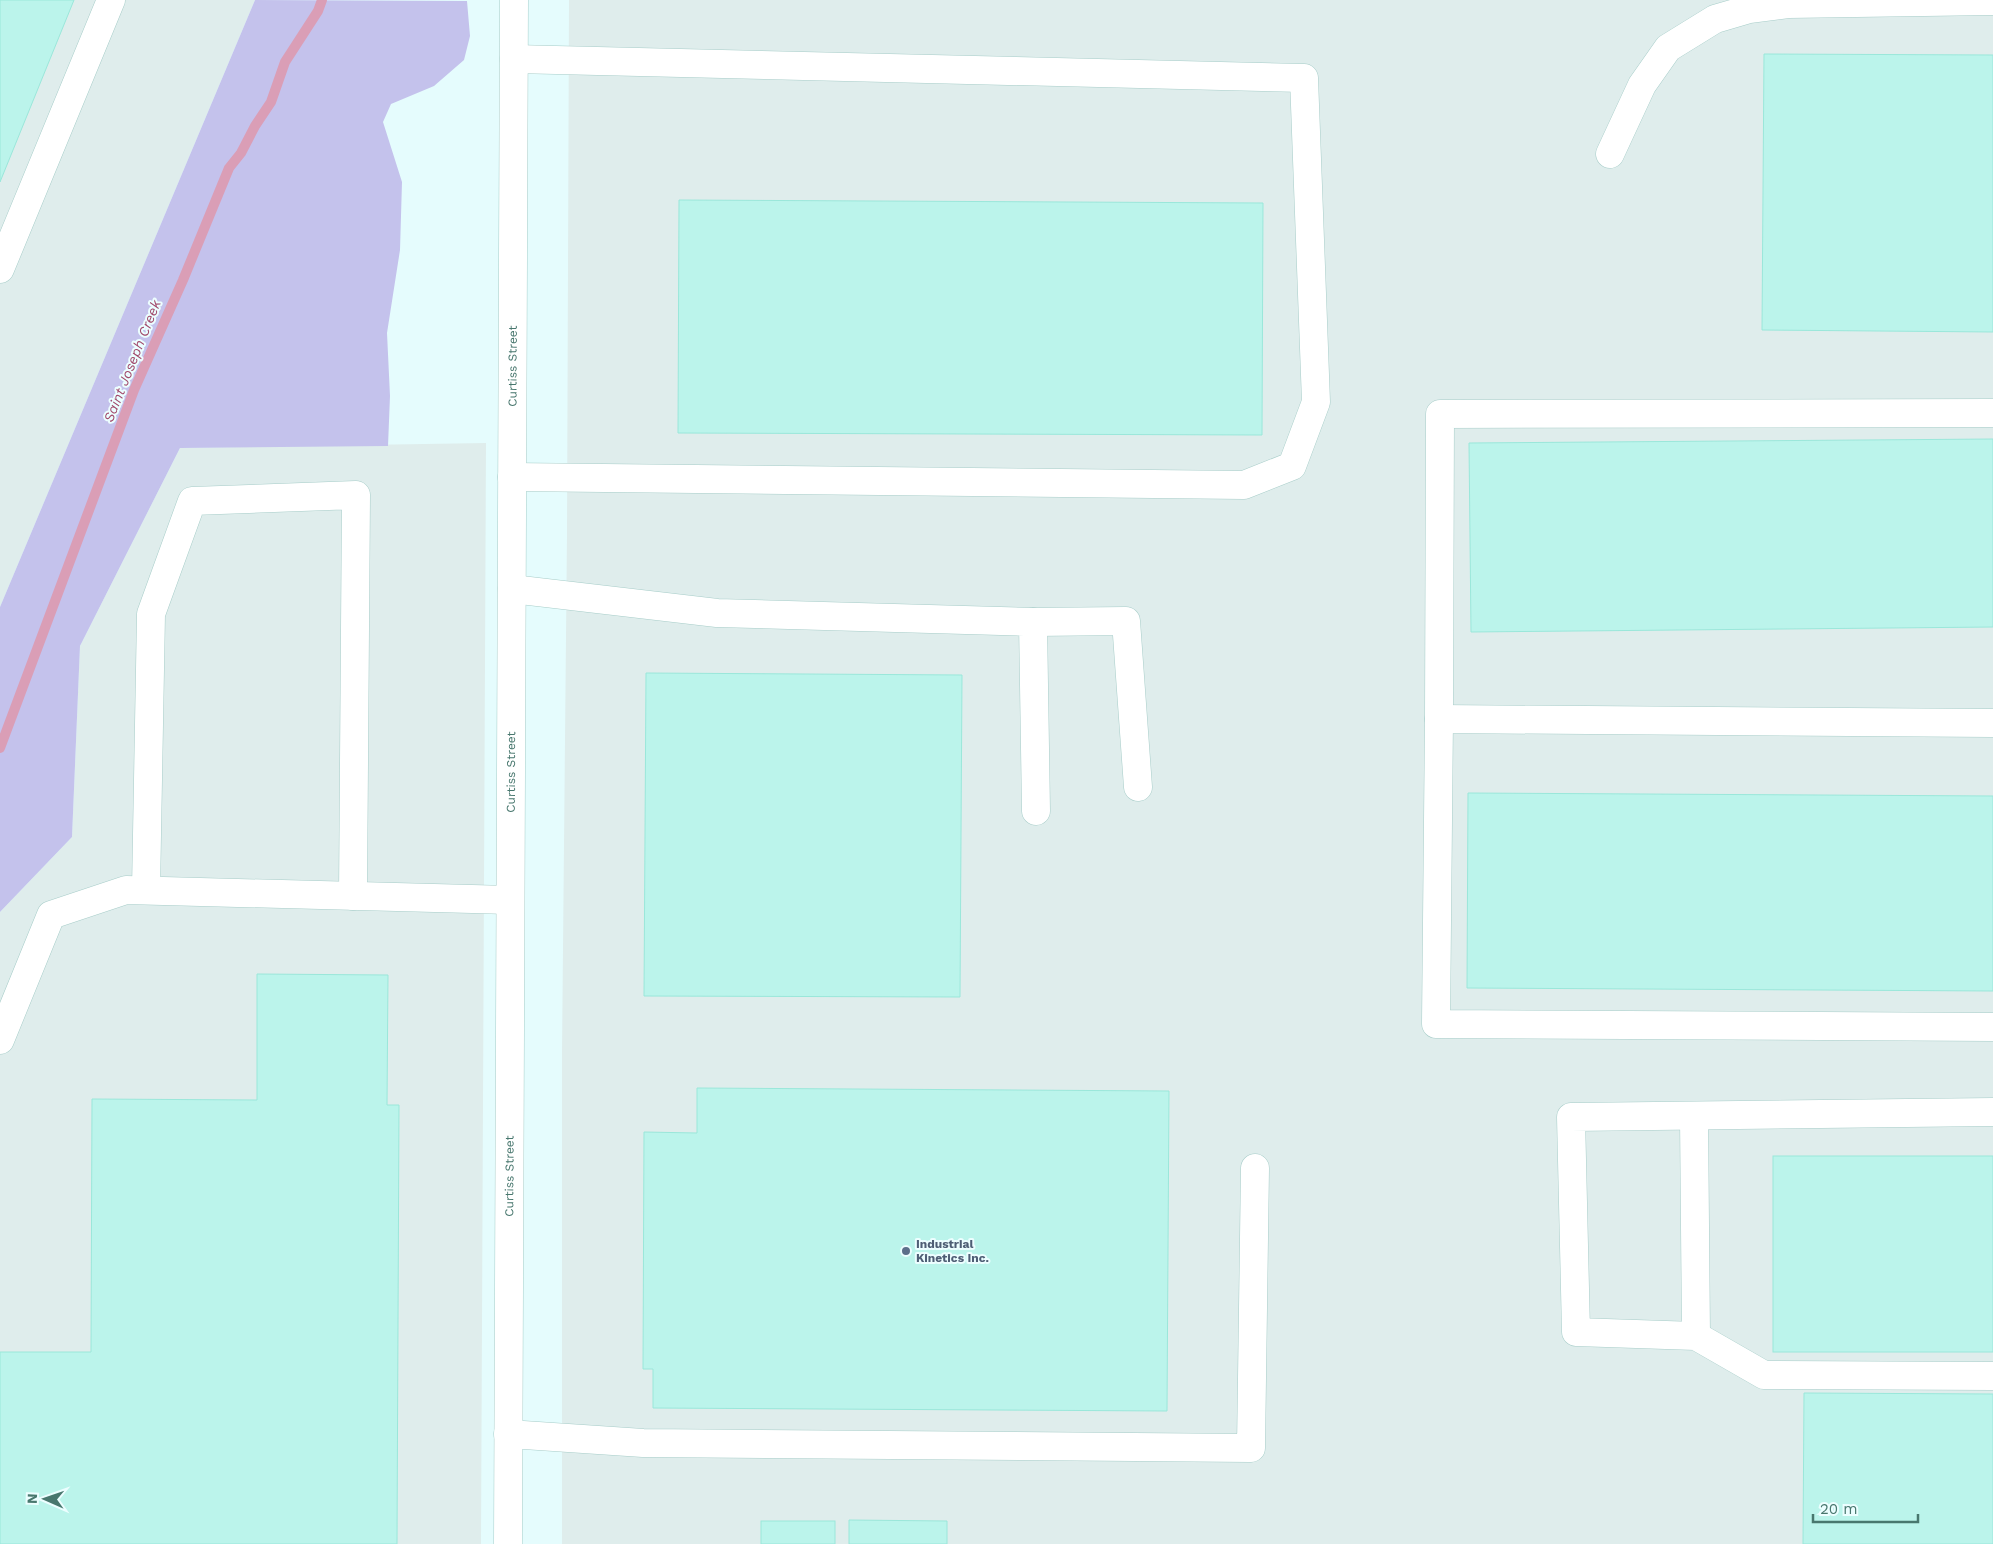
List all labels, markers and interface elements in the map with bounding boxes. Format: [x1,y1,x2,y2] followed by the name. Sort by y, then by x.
[100,297,164,424] water label: Saint Joseph Creek
[505,325,520,407] street label: Curtiss Street
[504,731,518,813] street label: Curtiss Street
[502,1135,517,1217] street label: Curtiss Street
[916,1237,989,1265] place label: Industrial Kinetics Inc.
[900,1245,912,1257] marker: Industrial Kinetics Inc.
[20,1474,70,1524] north arrow
[1813,1492,1918,1524] scale bar
[24,1493,40,1504] text: N
[1820,1500,1858,1518] text: 20 m

